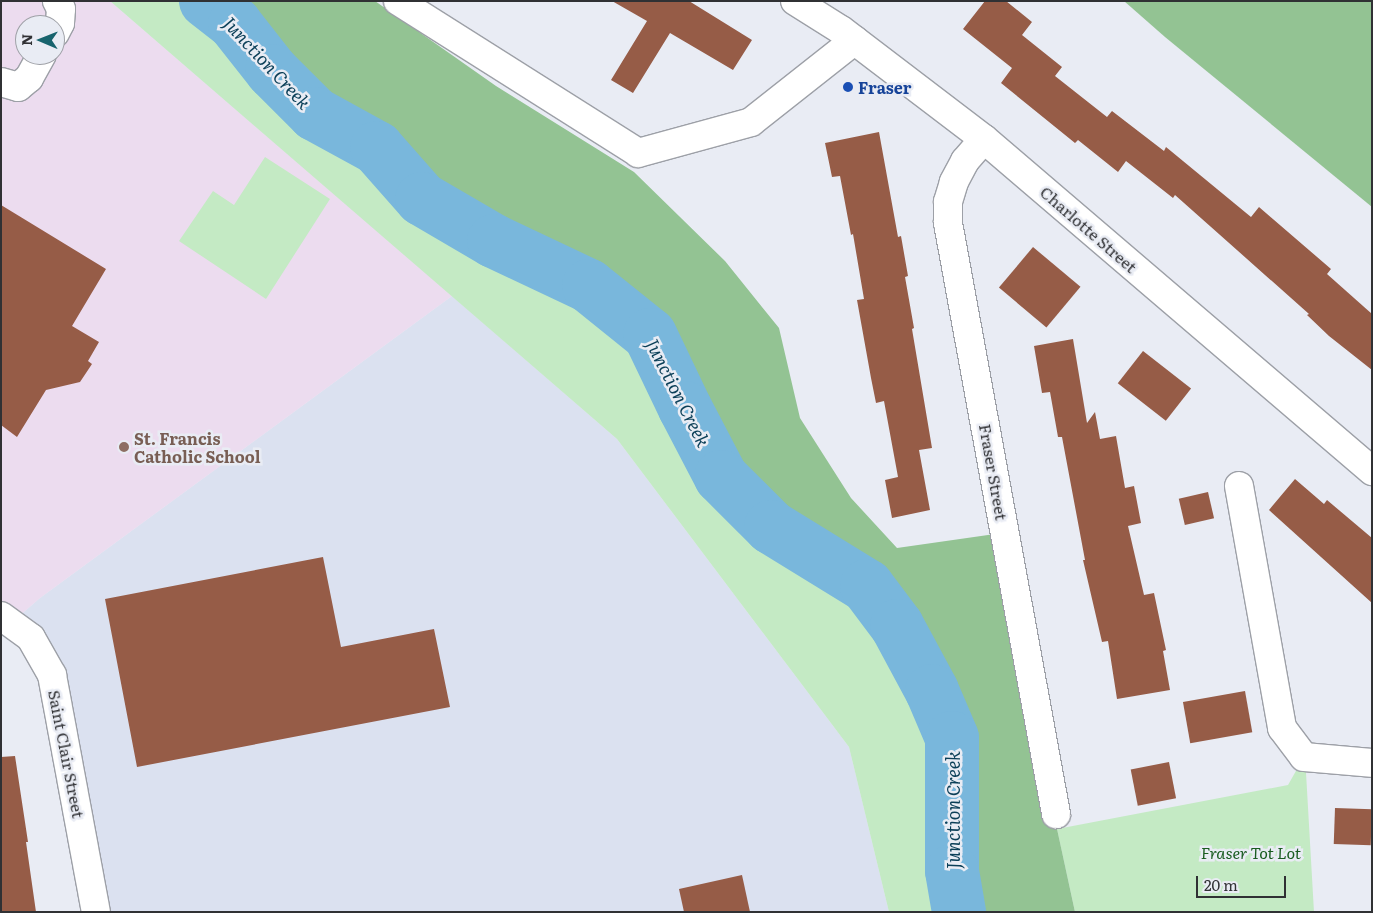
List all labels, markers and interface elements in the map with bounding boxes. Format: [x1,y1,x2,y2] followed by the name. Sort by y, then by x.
[219,13,315,113] water label: Junction Creek
[15,15,65,65] north arrow
[16,34,36,46] text: N
[858,77,911,97] place label: Fraser
[842,81,854,93] marker: Fraser
[1037,182,1141,276] street label: Charlotte Street
[642,336,714,450] water label: Junction Creek
[976,422,1012,522] street label: Fraser Street
[134,428,260,466] place label: St. Francis Catholic School
[118,441,130,453] marker: St. Francis Catholic School
[45,688,89,820] street label: Saint Clair Street
[942,751,964,869] water label: Junction Creek
[1201,842,1301,862] park label: Fraser Tot Lot
[1198,866,1288,898] scale bar
[1204,873,1238,896] text: 20 m

